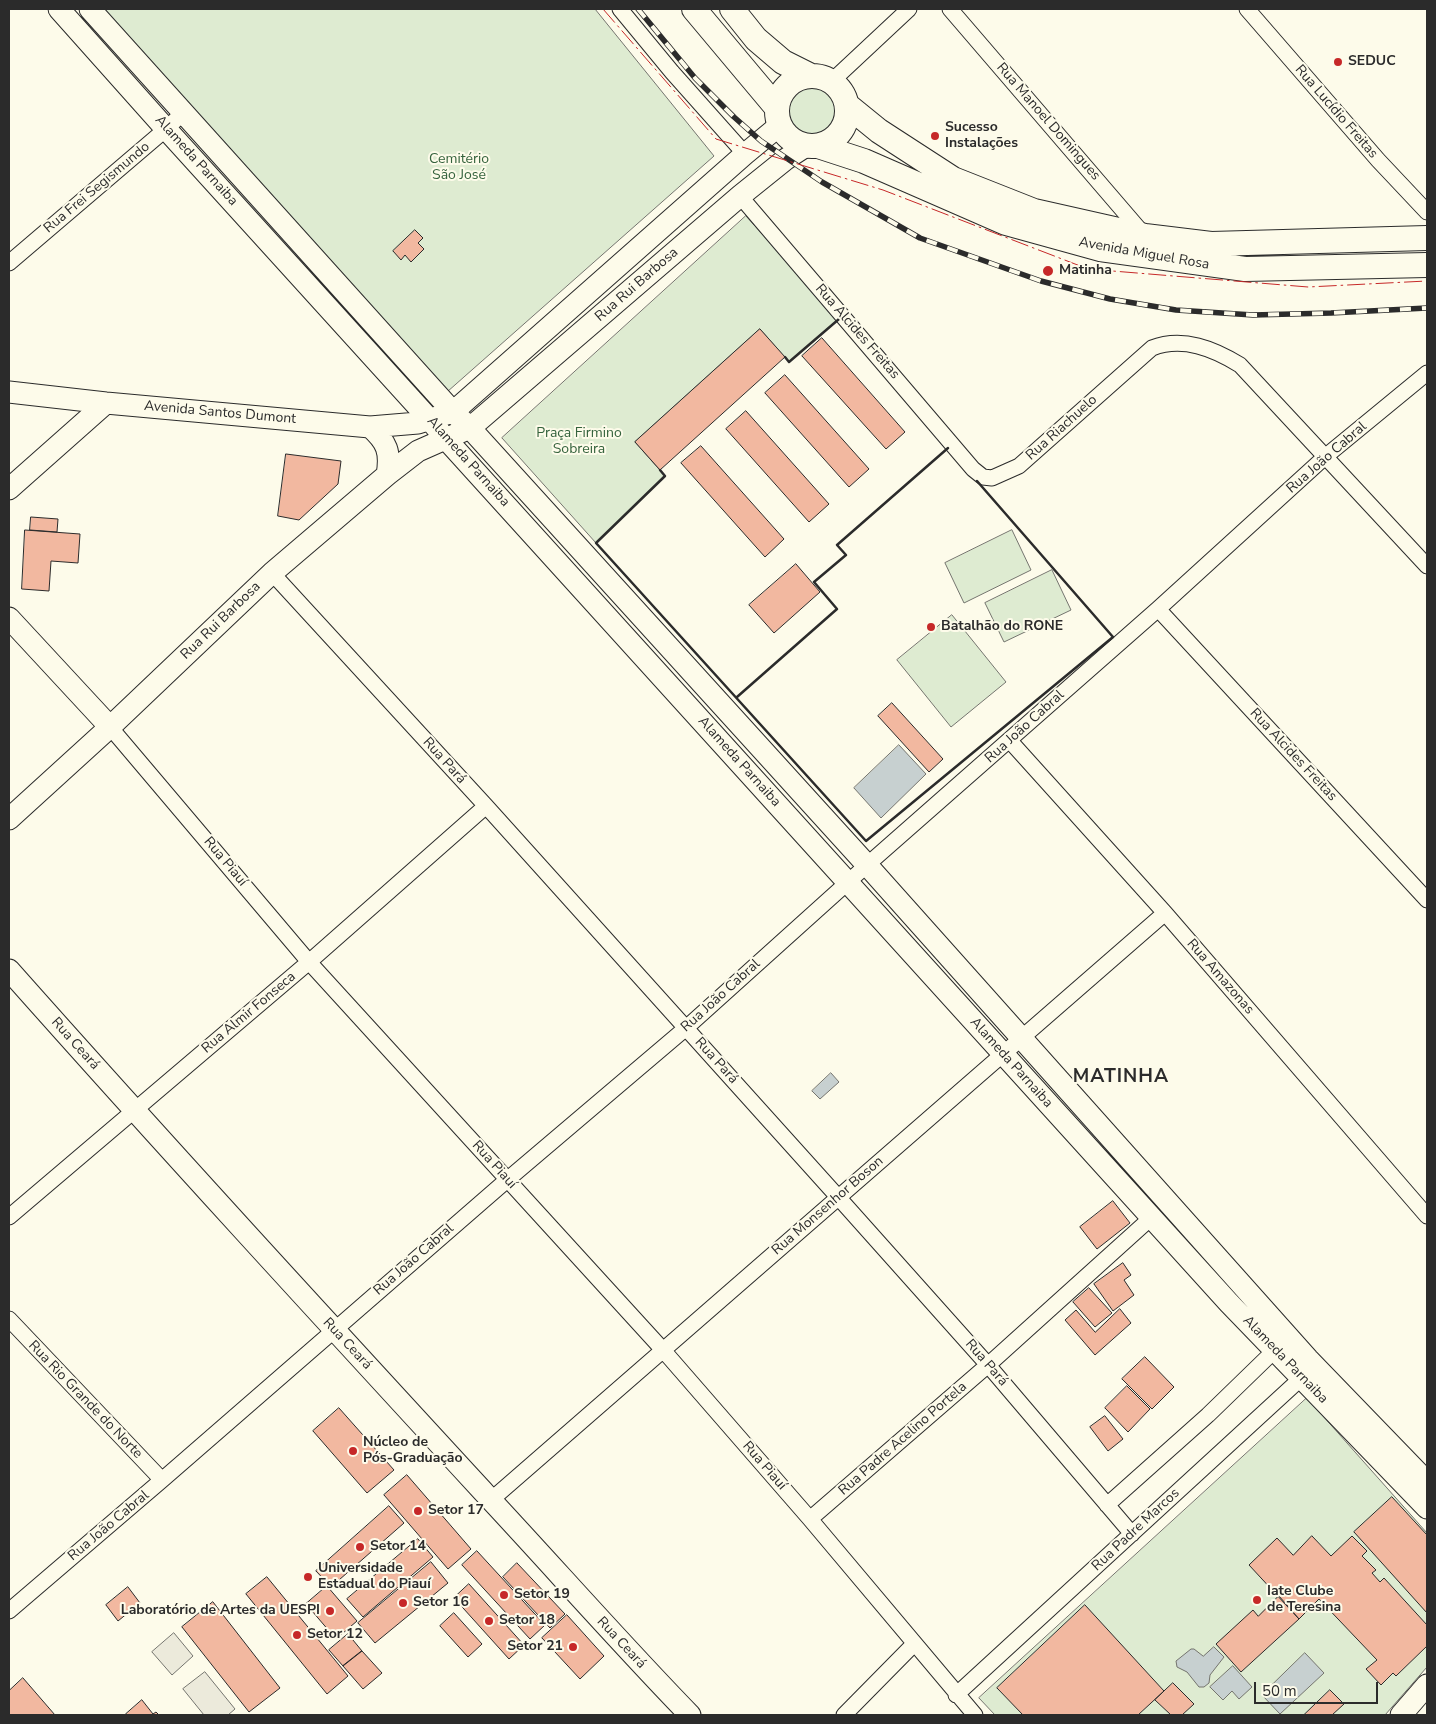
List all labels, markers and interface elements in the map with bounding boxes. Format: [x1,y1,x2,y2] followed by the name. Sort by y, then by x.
[1348,54,1396,70] place label: SEDUC
[1332,56,1344,68] marker: SEDUC
[992,60,1104,184] street label: Rua Manoel Domingues
[1291,62,1381,162] street label: Rua Lucídio Freitas
[151,112,241,210] street label: Alameda Parnaiba
[945,120,1018,152] place label: Sucesso Instalações
[929,130,941,142] marker: Sucesso Instalações
[41,139,153,237] street label: Rua Frei Segismundo
[429,152,489,184] park label: Cemitério São José
[1077,234,1211,274] street label: Avenida Miguel Rosa
[592,244,682,326] street label: Rua Rui Barbosa
[1059,263,1112,279] place label: Matinha
[1041,264,1055,278] marker: Matinha
[811,281,903,383] street label: Rua Alcides Freitas
[1023,392,1101,464] street label: Rua Riachuelo
[143,398,297,428] street label: Avenida Santos Dumont
[423,413,513,511] street label: Alameda Parnaiba
[1284,419,1370,497] street label: Rua João Cabral
[536,426,622,458] park label: Praça Firmino Sobreira
[178,579,264,663] street label: Rua Rui Barbosa
[941,619,1063,635] place label: Batalhão do RONE
[925,621,937,633] marker: Batalhão do RONE
[982,687,1068,767] street label: Rua João Cabral
[1246,705,1340,805] street label: Rua Alcides Freitas
[694,713,784,811] street label: Alameda Parnaiba
[419,734,469,788] street label: Rua Pará
[200,834,250,890] street label: Rua Piauí
[1183,936,1257,1018] street label: Rua Amazonas
[678,956,764,1036] street label: Rua João Cabral
[199,969,299,1057] street label: Rua Almir Fonseca
[47,1014,103,1074] street label: Rua Ceará
[966,1014,1056,1112] street label: Alameda Parnaiba
[691,1034,741,1088] street label: Rua Pará
[1072,1066,1170,1088] district label: MATINHA
[468,1138,520,1192] street label: Rua Piauí
[769,1153,887,1259] street label: Rua Monsenhor Boson
[371,1221,457,1299] street label: Rua João Cabral
[1239,1313,1331,1407] street label: Alameda Parnaiba
[319,1315,375,1373] street label: Rua Ceará
[961,1336,1011,1390] street label: Rua Pará
[24,1338,146,1462] street label: Rua Rio Grande do Norte
[835,1379,971,1499] street label: Rua Padre Acelino Portela
[363,1435,463,1468] place label: Núcleo de Pós-Graduação
[738,1438,790,1494] street label: Rua Piauí
[347,1445,359,1457] marker: Núcleo de Pós-Graduação
[1089,1485,1183,1575] street label: Rua Padre Marcos
[65,1487,153,1565] street label: Rua João Cabral
[428,1503,484,1519] place label: Setor 17
[412,1505,424,1517] marker: Setor 17
[370,1539,426,1555] place label: Setor 14
[354,1541,366,1553] marker: Setor 14
[318,1561,431,1594] place label: Universidade Estadual do Piauí
[302,1571,314,1583] marker: Universidade Estadual do Piauí
[1267,1584,1341,1616] place label: Iate Clube de Teresina
[514,1587,570,1603] place label: Setor 19
[498,1589,510,1601] marker: Setor 19
[1251,1594,1263,1606] marker: Iate Clube de Teresina
[413,1595,469,1611] place label: Setor 16
[397,1597,409,1609] marker: Setor 16
[121,1603,320,1619] place label: Laboratório de Artes da UESPI
[324,1605,336,1617] marker: Laboratório de Artes da UESPI
[499,1613,555,1629] place label: Setor 18
[593,1614,649,1672] street label: Rua Ceará
[483,1615,495,1627] marker: Setor 18
[307,1627,363,1643] place label: Setor 12
[291,1629,303,1641] marker: Setor 12
[507,1639,563,1655] place label: Setor 21
[567,1641,579,1653] marker: Setor 21
[1256,1672,1380,1704] scale bar
[1262,1681,1297,1701] text: 50 m

